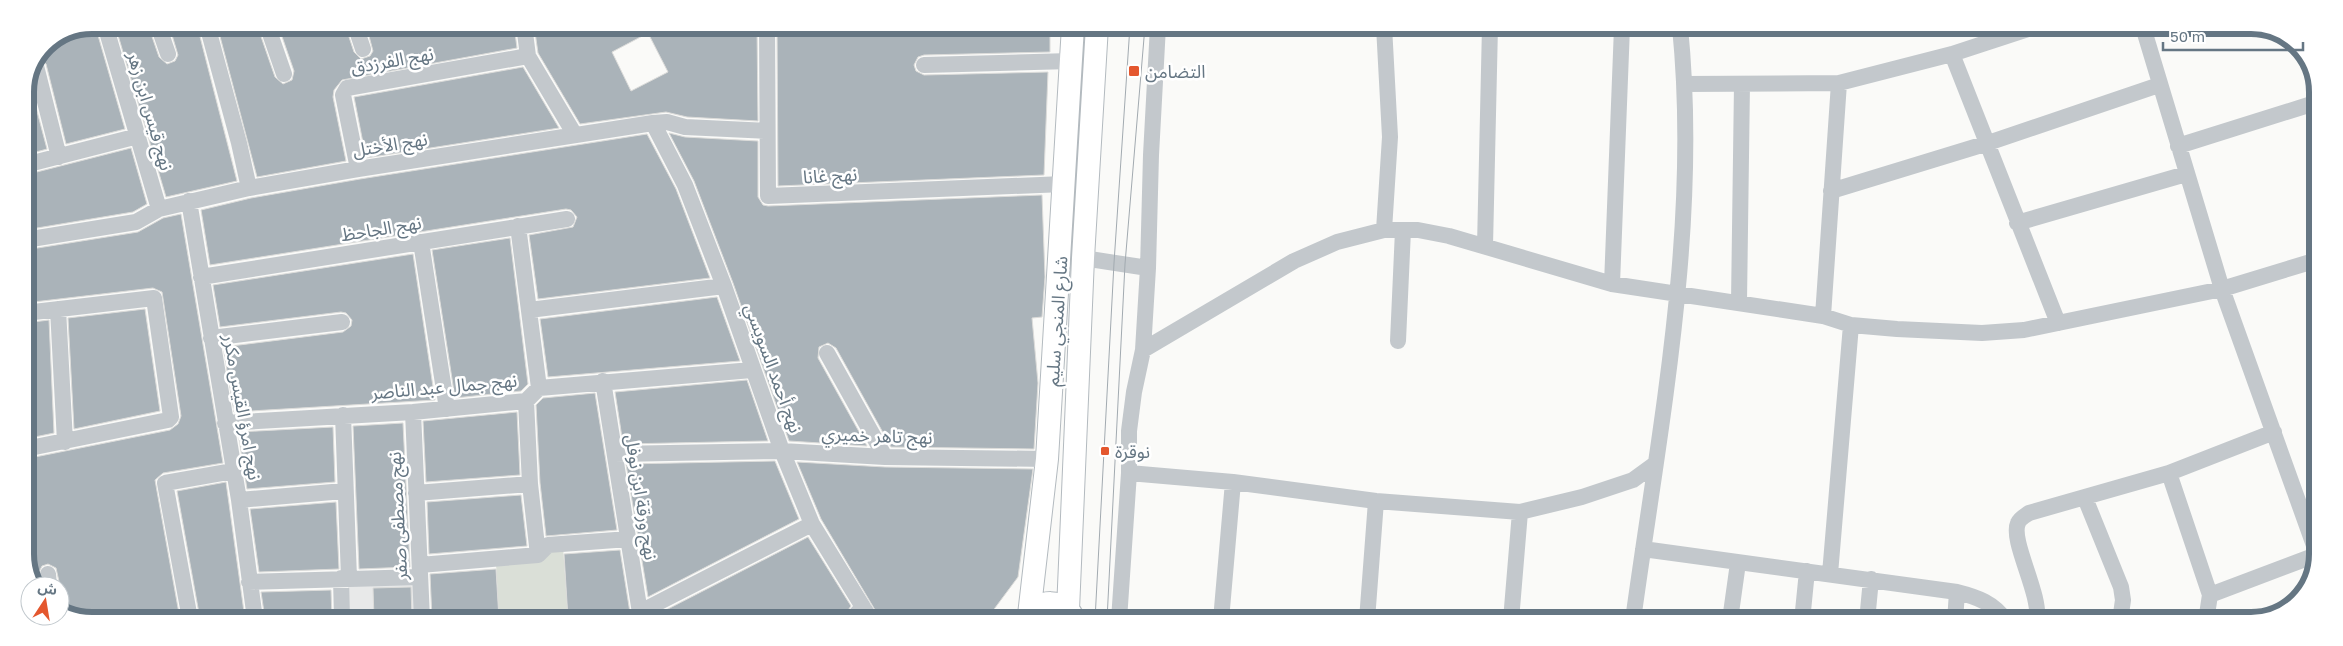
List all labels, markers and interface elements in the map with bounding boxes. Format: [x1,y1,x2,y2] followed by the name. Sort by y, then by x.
[2163,20,2303,52] scale bar
[2170,27,2205,45] text: 50 m
[349,42,436,81] street label: نهج الفرزدق
[120,48,178,174] street label: نهج قيس ابن زهر
[1145,60,1206,83] place label: التضامن
[1127,64,1141,78] marker: التضامن
[351,127,429,164] street label: نهج الأختل
[802,163,858,190] street label: نهج غانا
[339,211,423,248] street label: نهج الجاحظ
[1040,255,1076,387] street label: شارع المنجي سليم
[737,300,808,437] street label: نهج أحمد السويسي
[216,331,267,482] street label: نهج امرؤ القيس مكرر
[369,369,518,406] street label: نهج جمال عبد الناصر
[821,422,933,451] street label: نهج تاهر خميري
[618,433,663,562] street label: نهج ورقة ابن نوفل
[1115,440,1150,463] place label: نوقرة
[1099,445,1111,457] marker: نوقرة
[383,451,414,582] street label: نهج مصطفى صفر
[20,576,70,626] north arrow
[37,577,59,598] text: ش

